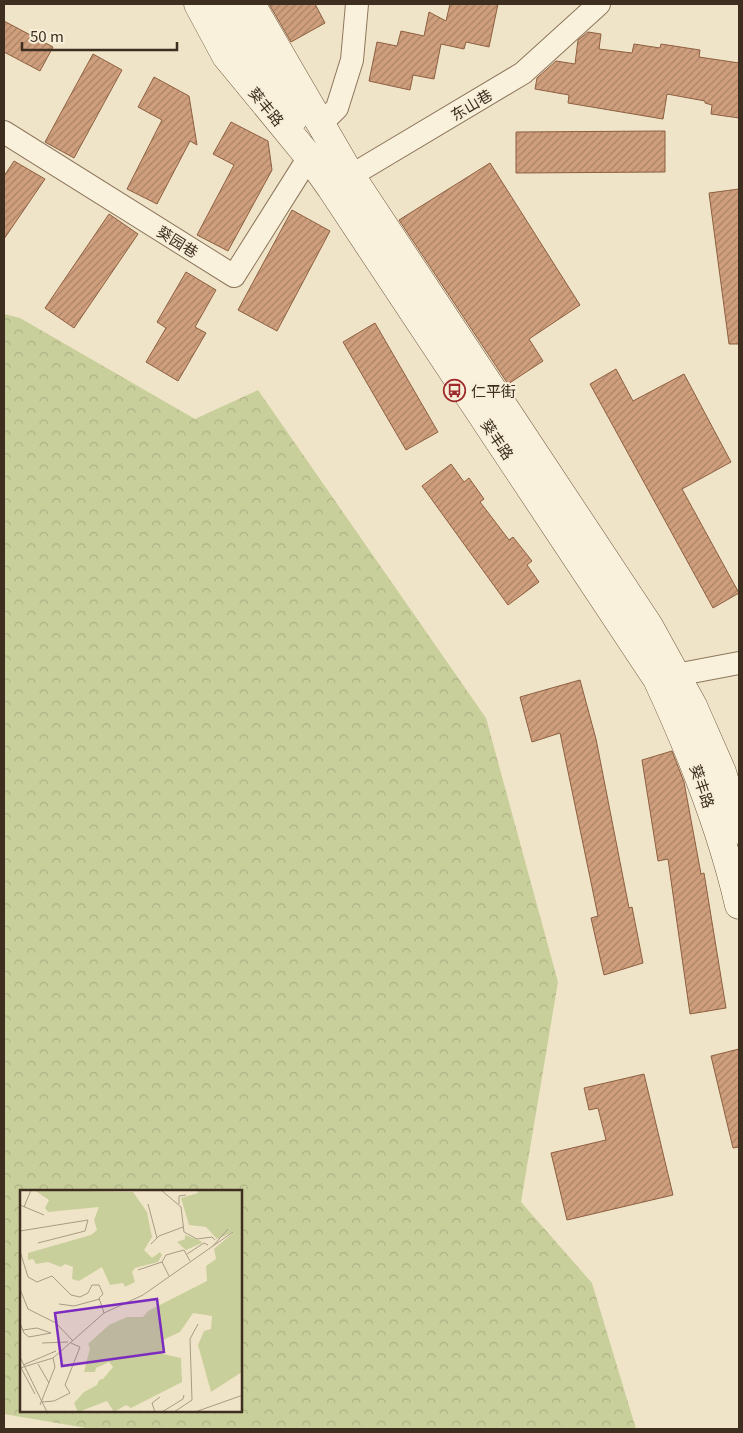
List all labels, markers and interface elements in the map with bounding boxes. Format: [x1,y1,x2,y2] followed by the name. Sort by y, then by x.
[22,20,178,52] scale bar
[30,25,64,46] text: 50 m
[244,82,290,130] street label: 葵丰路
[446,83,496,125] street label: 东山巷
[153,220,203,262] street label: 葵园巷
[443,378,467,402] bus stop icon: 仁平街
[471,380,516,401] place label: 仁平街
[477,414,519,464] street label: 葵丰路
[686,761,720,811] street label: 葵丰路
[20,1190,242,1413] inset map

